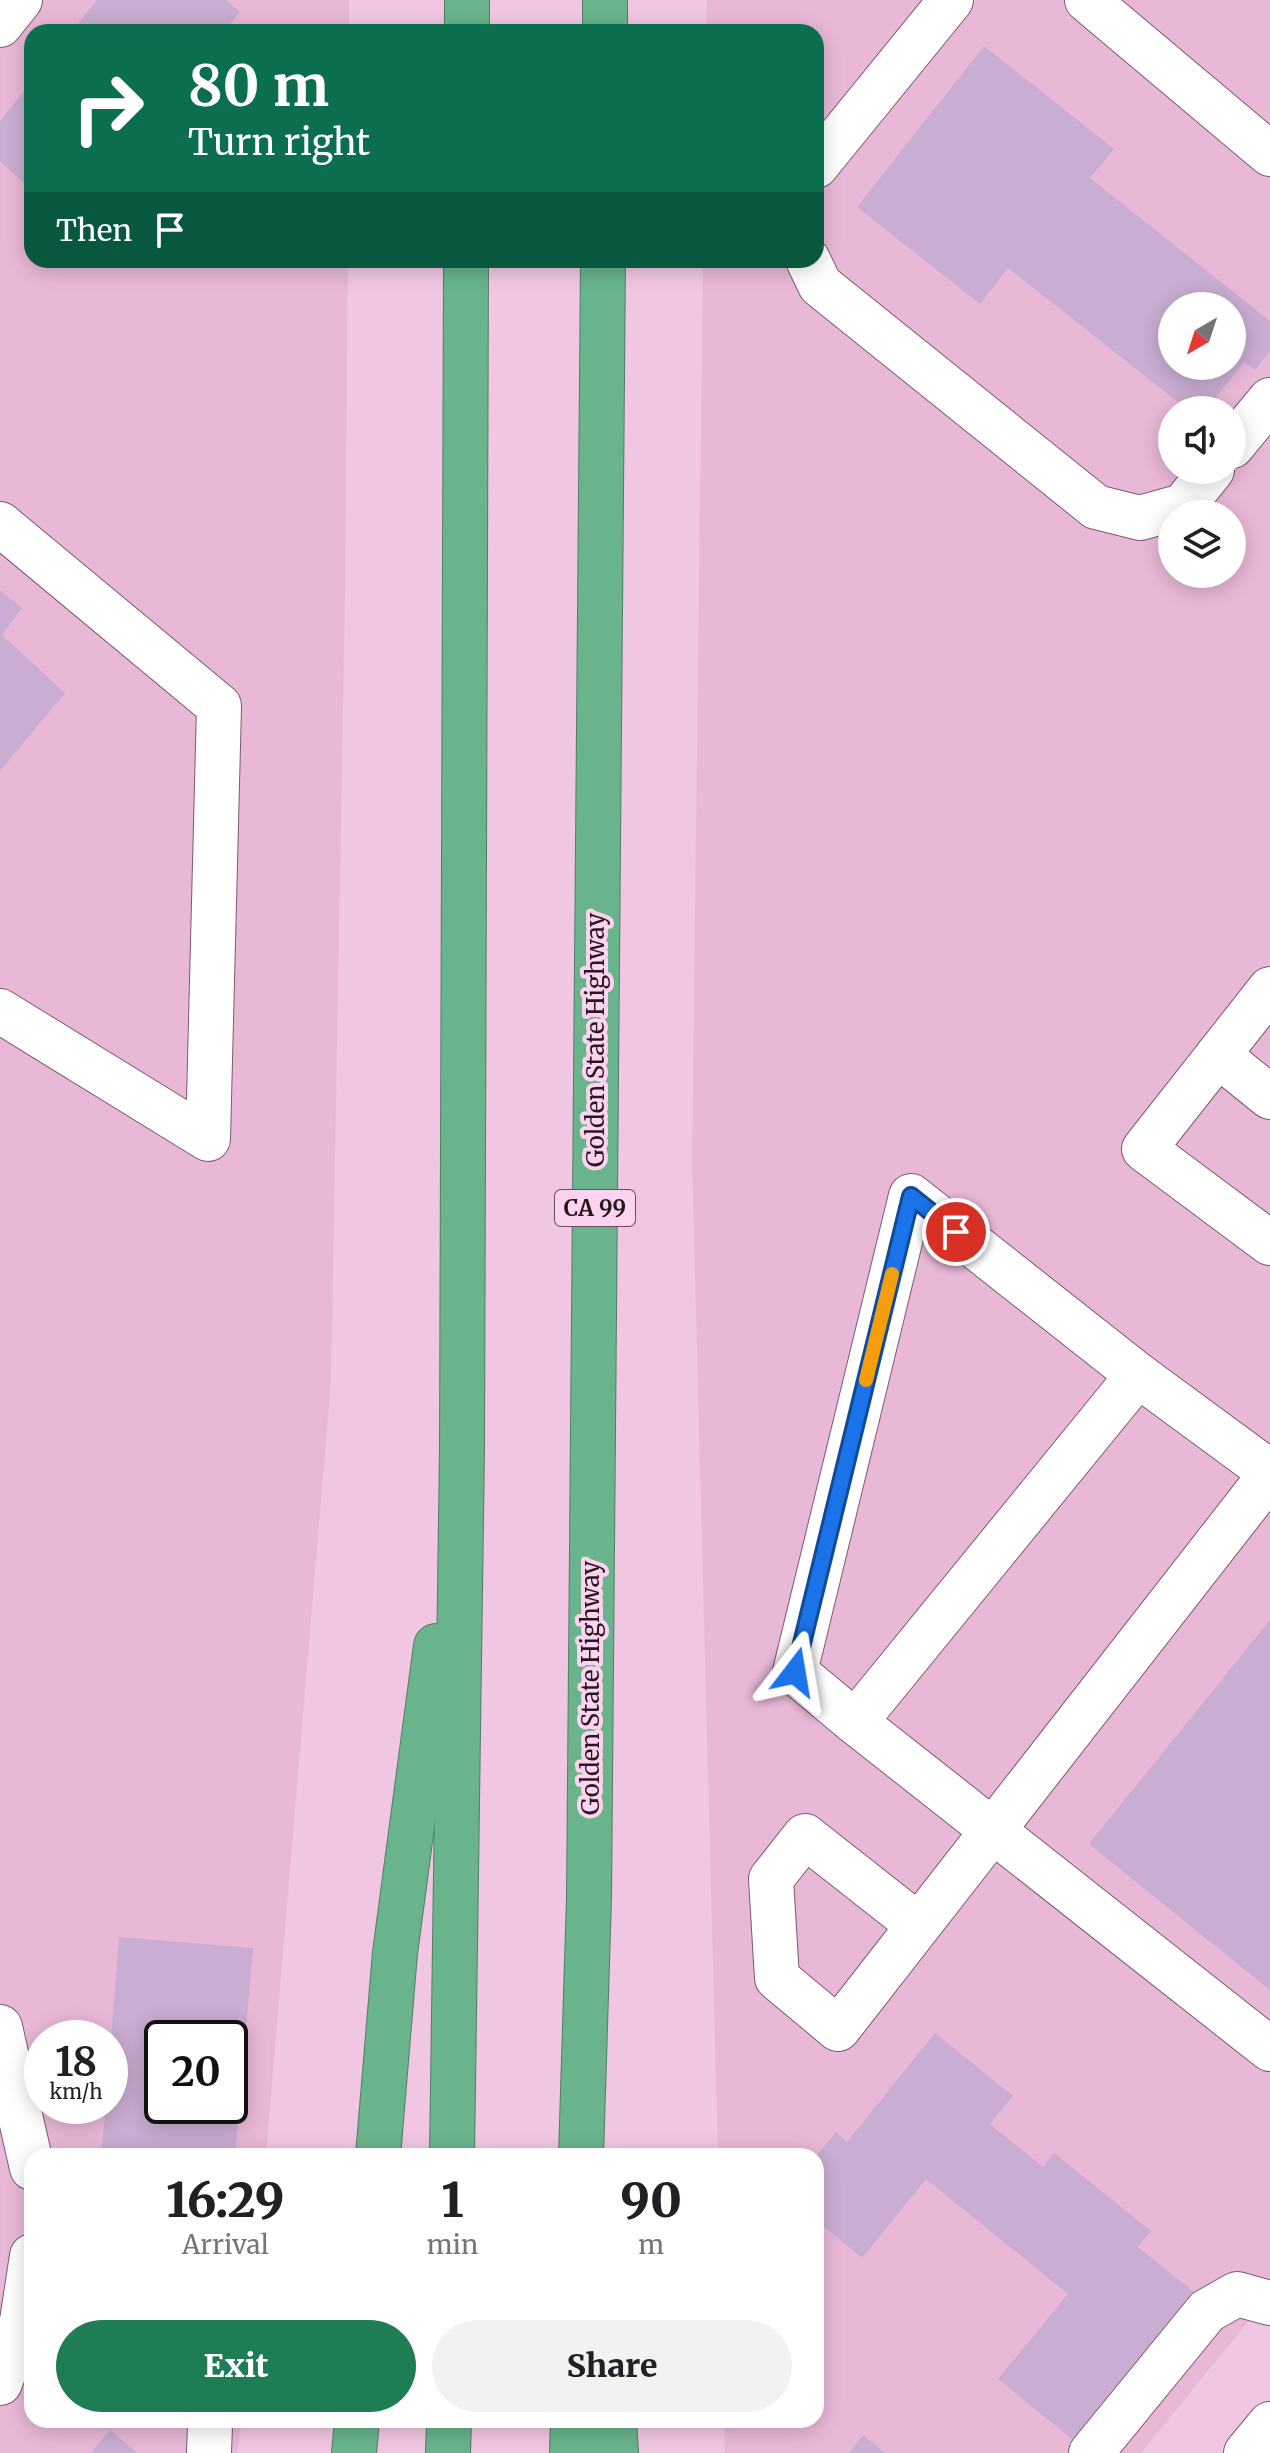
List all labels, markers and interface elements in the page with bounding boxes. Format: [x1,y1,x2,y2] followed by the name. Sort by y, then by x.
[188,51,329,121] text: 80 m
[56,56,160,160] icon: right
[188,120,370,165] text: Turn right
[148,208,192,252] icon: arrive
[56,211,132,249] text: Then
[1158,292,1246,380] north arrow
[1158,292,1246,588] map controls
[1158,396,1246,484] button: sound
[1158,500,1246,588] button: layers
[580,913,611,1167] street label: Golden State Highway
[555,1190,635,1226] road number: CA 99
[922,1198,990,1266] pin
[934,1210,978,1254] icon: arrive
[575,1561,606,1815] street label: Golden State Highway
[753,1630,837,1714] position arrow
[144,2020,248,2124] speed limit sign: 20
[55,2037,97,2087] text: 18
[50,2079,102,2104] text: km/h
[166,2170,285,2230] text: 16:29
[441,2170,464,2230] text: 1
[620,2170,682,2230] text: 90
[182,2228,269,2261] text: Arrival
[427,2228,478,2261] text: min
[638,2228,664,2261] text: m
[56,2320,416,2412] button: Exit
[432,2320,792,2412] button: Share

